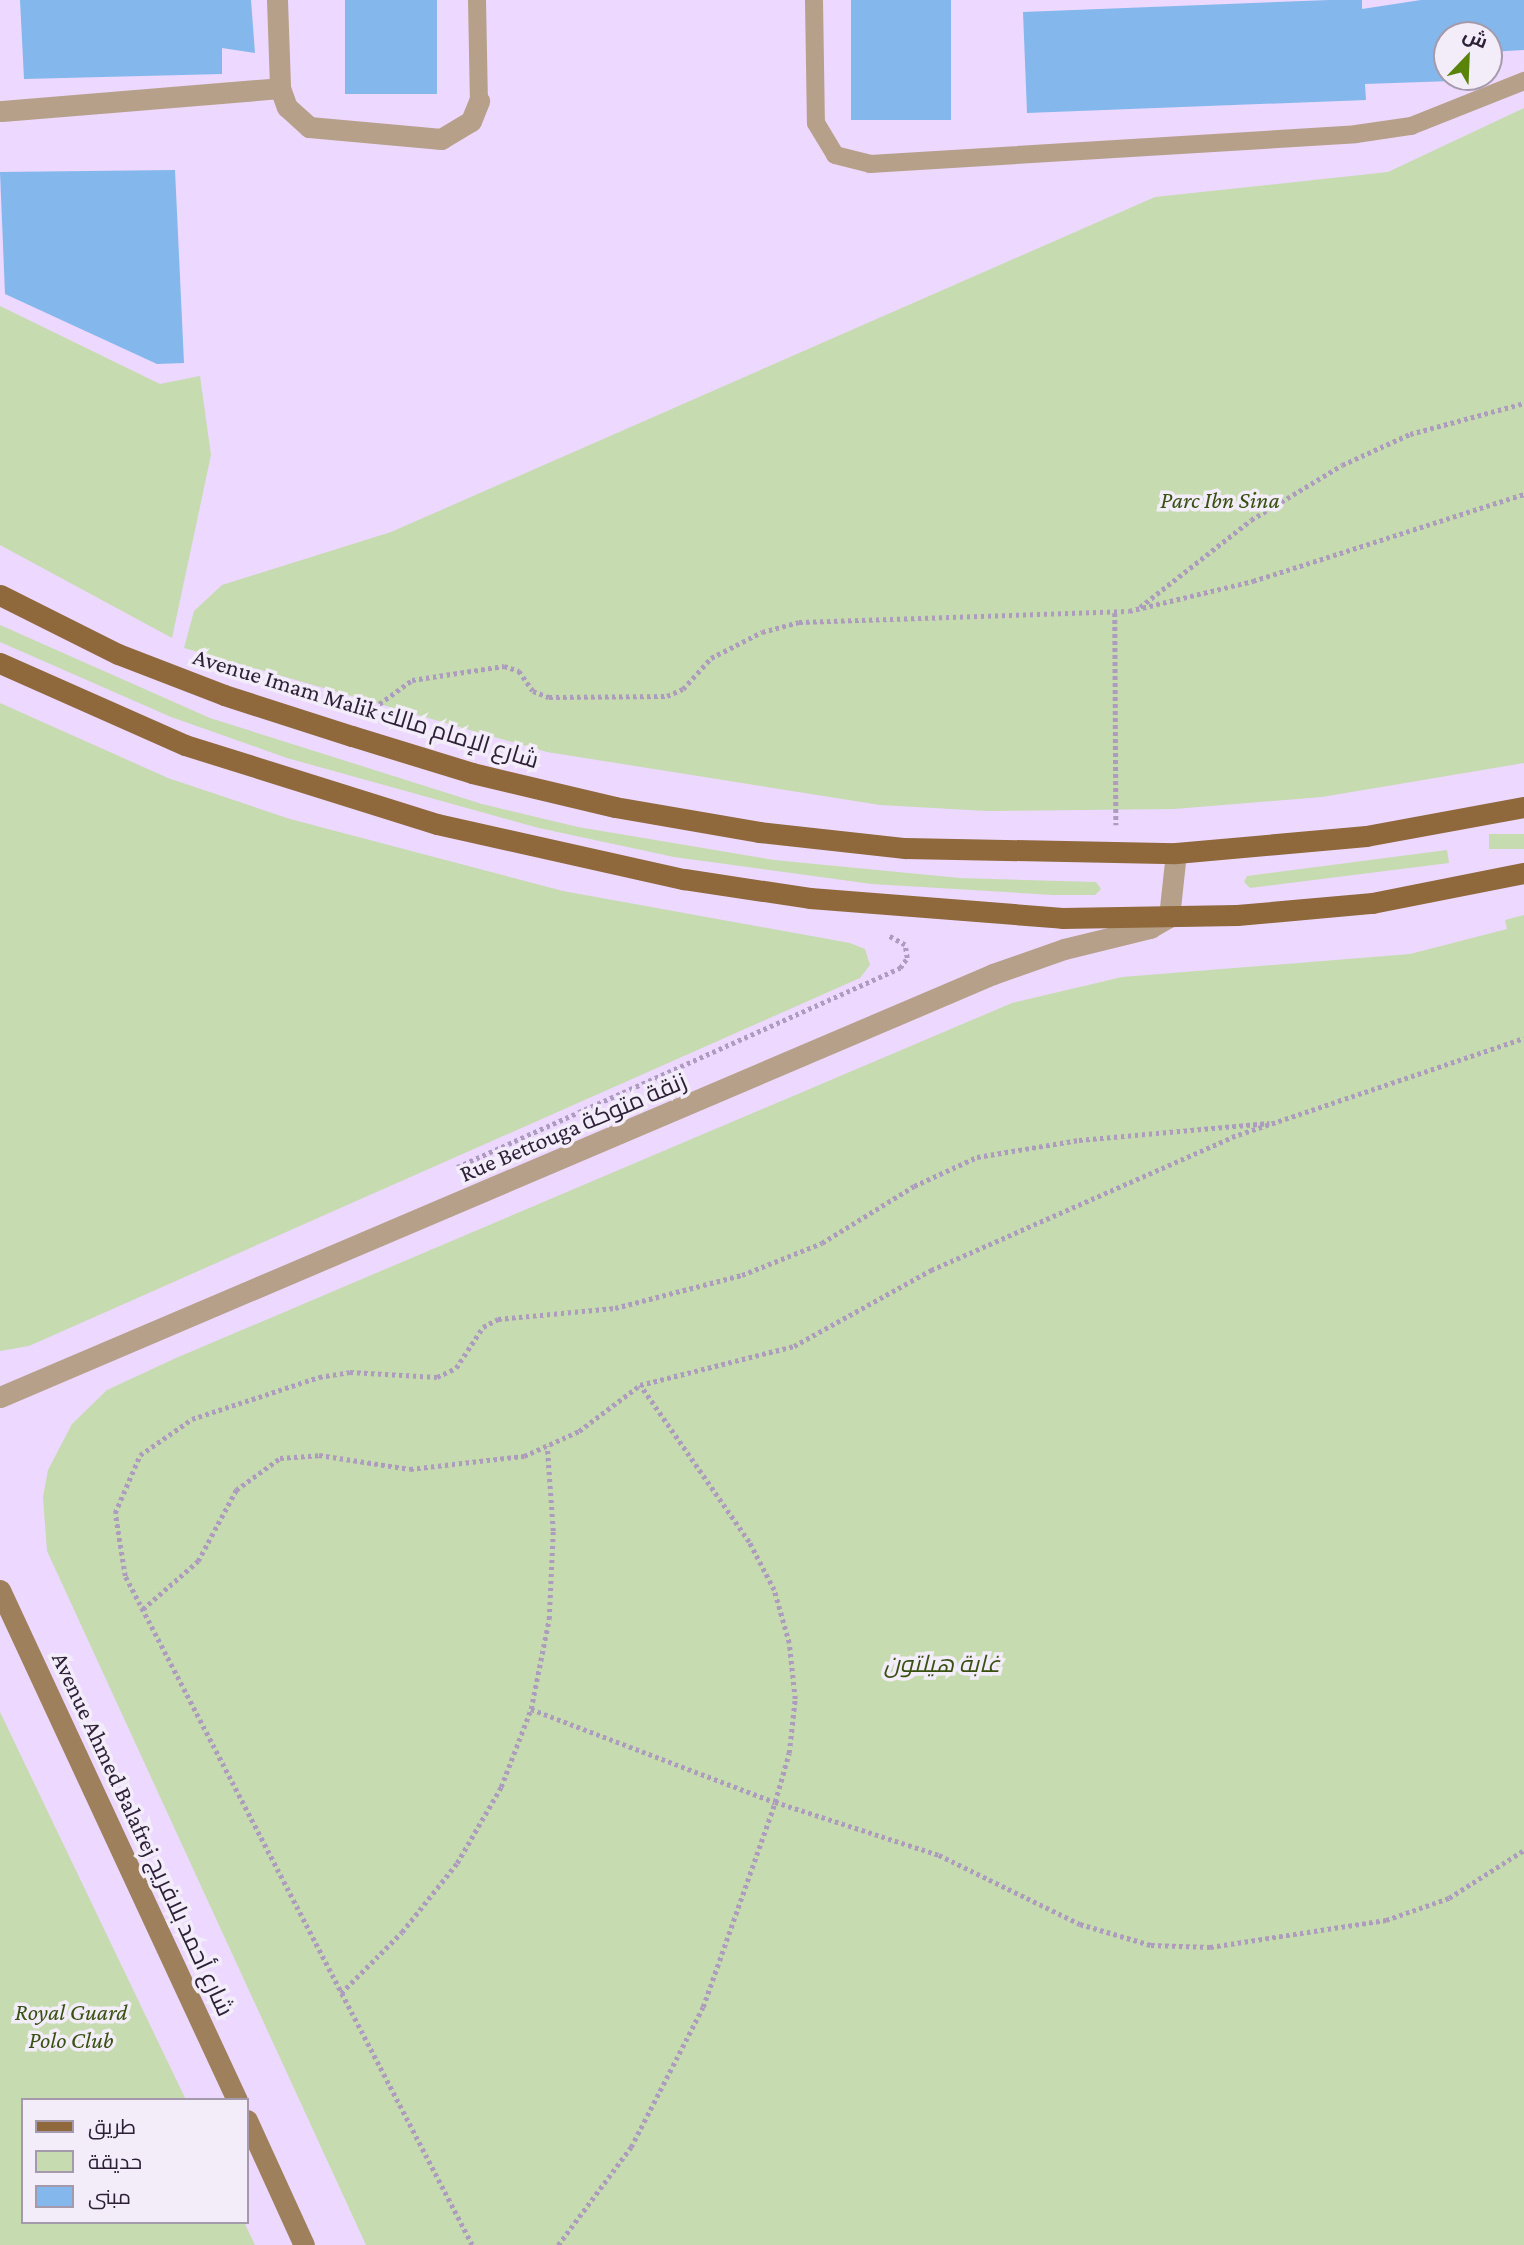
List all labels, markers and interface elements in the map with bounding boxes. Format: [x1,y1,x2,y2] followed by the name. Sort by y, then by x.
[1433,21,1503,91] north arrow
[1460,24,1491,52] text: ش
[1160,486,1280,514] park label: Parc Ibn Sina
[190,642,542,774] street label: Avenue Imam Malik شارع الإمام مالك
[455,1066,691,1188] street label: Rue Bettouga زنقة متوكة
[46,1647,240,2021] street label: Avenue Ahmed Balafrej شارع أحمد بلافريج
[884,1650,1000,1678] park label: غابة هيلتون
[15,1998,127,2054] park label: Royal Guard Polo Club
[21,2098,248,2224] legend
[88,2115,136,2139] text: طريق
[88,2150,142,2174] text: حديقة
[88,2185,131,2209] text: مبنى

